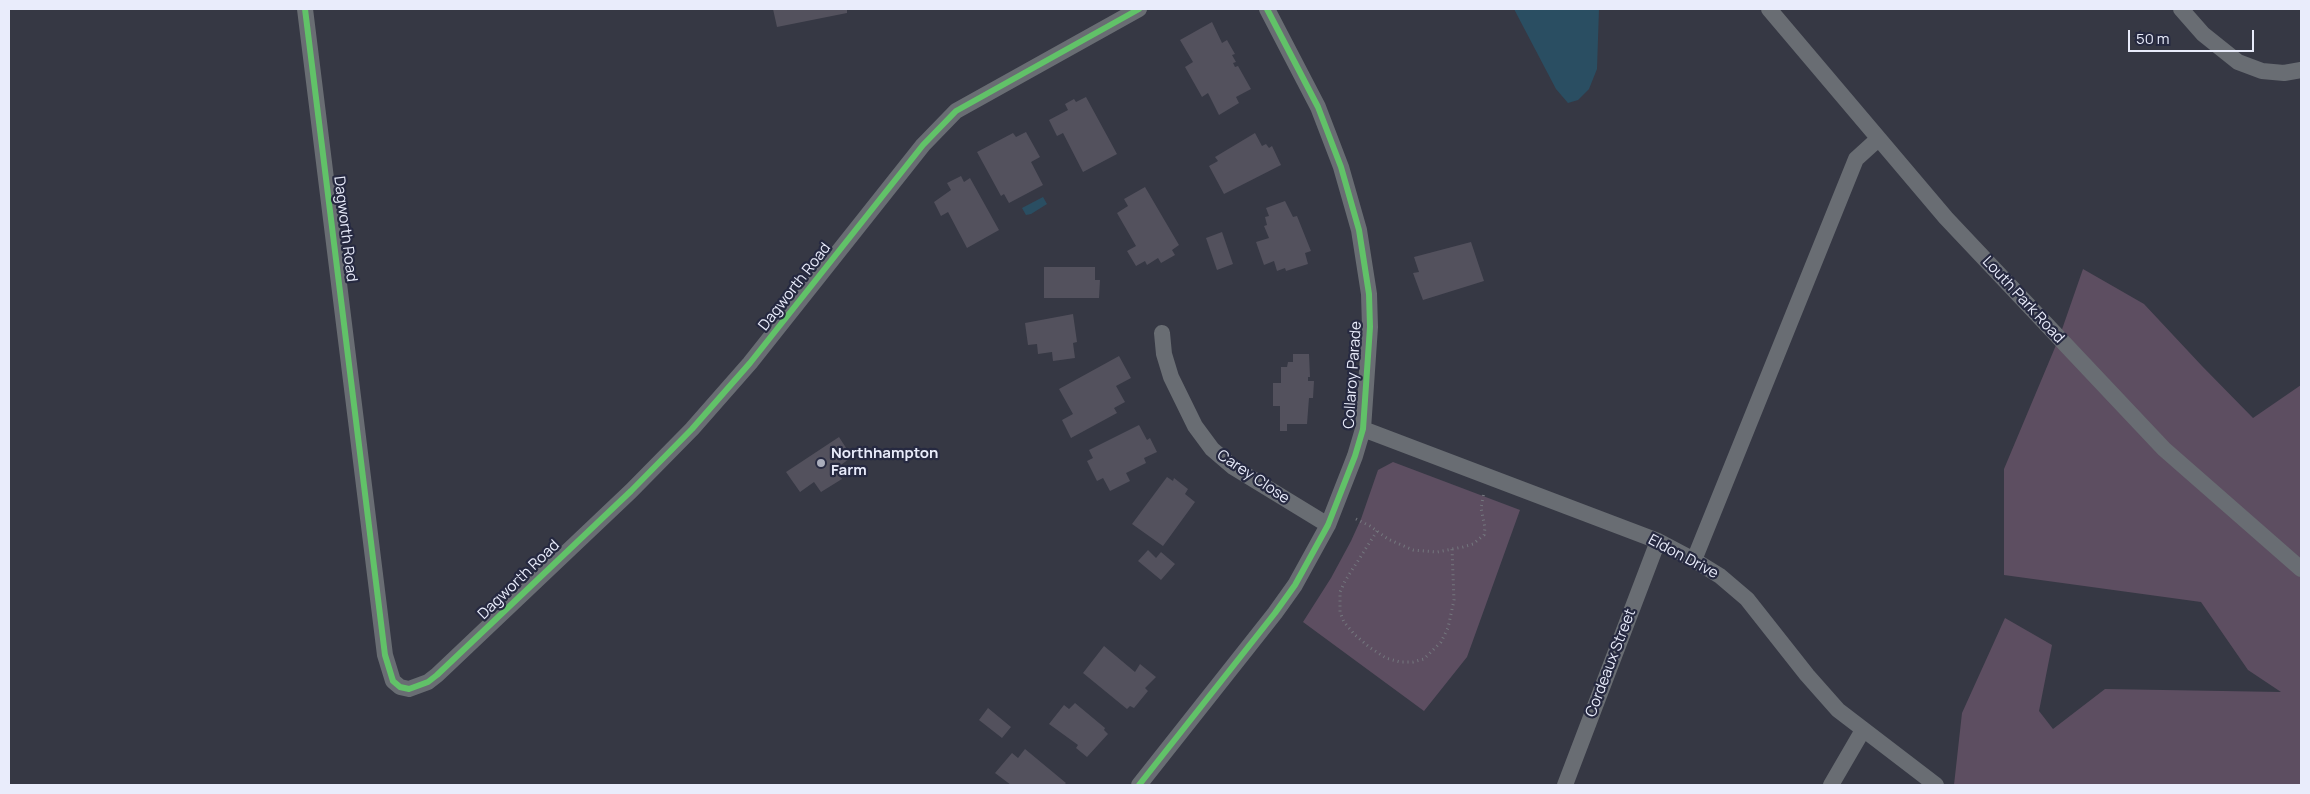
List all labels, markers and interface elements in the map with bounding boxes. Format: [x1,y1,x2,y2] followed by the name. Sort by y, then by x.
[2130,20,2256,52] scale bar
[2136,28,2170,49] text: 50 m
[330,175,360,283] street label: Dagworth Road
[755,240,835,334] street label: Dagworth Road
[1978,253,2068,347] street label: Louth Park Road
[1340,321,1366,429] street label: Collaroy Parade
[831,445,938,480] place label: Northhampton Farm
[1213,446,1293,508] street label: Carey Close
[815,457,827,469] marker: Northhampton Farm
[1645,531,1721,583] street label: Eldon Drive
[475,537,563,623] street label: Dagworth Road
[1582,606,1640,720] street label: Cordeaux Street

